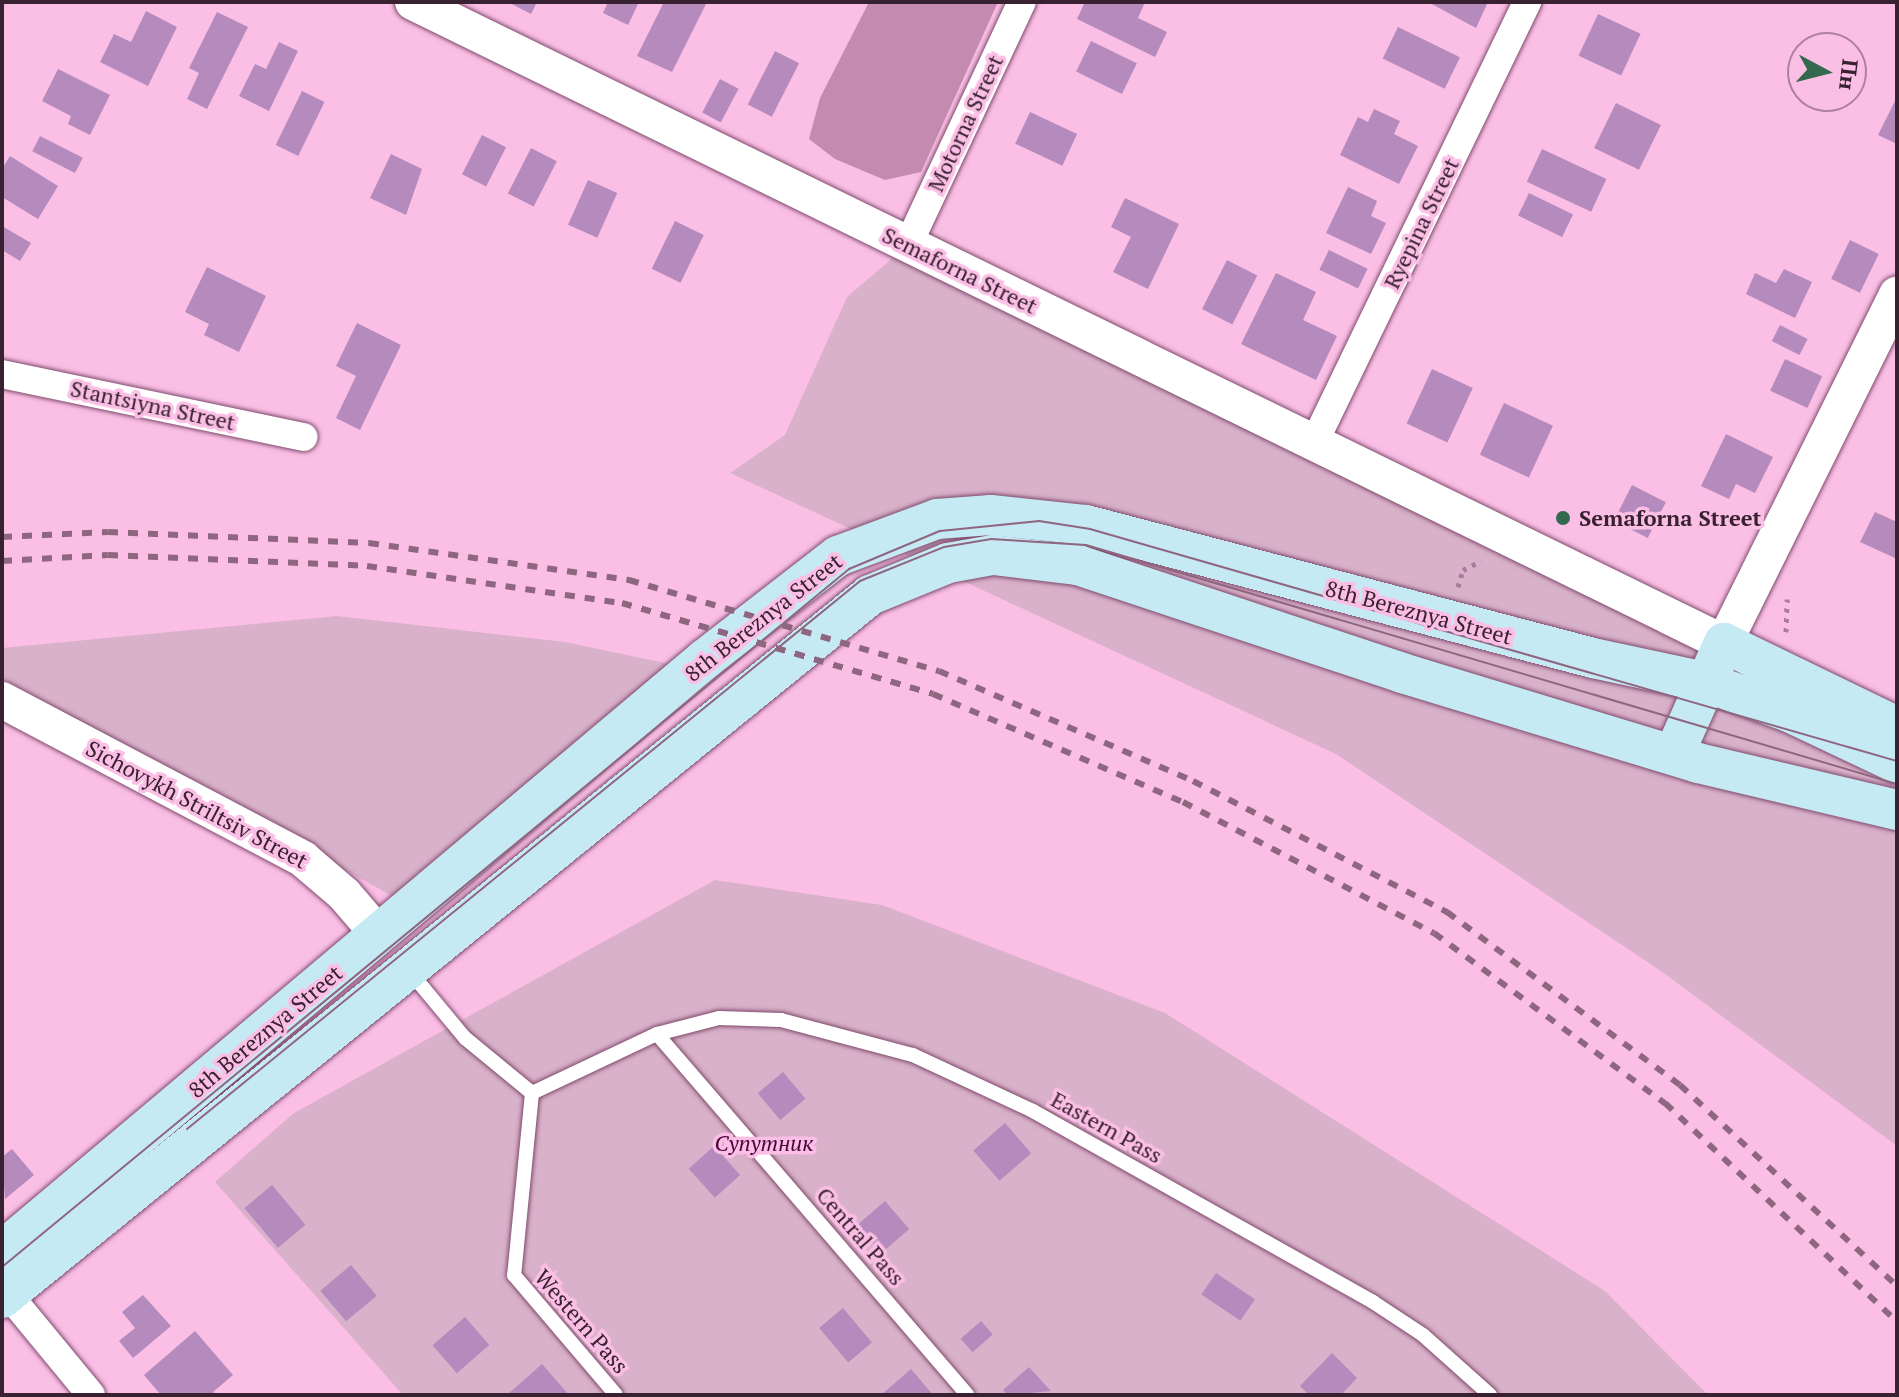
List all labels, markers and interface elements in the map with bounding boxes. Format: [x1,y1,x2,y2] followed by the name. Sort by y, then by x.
[1787,32,1867,112] north arrow
[922,50,1008,196] street label: Motorna Street
[1833,57,1866,92] text: Пн
[1378,153,1464,293] street label: Ryepina Street
[878,221,1042,319] street label: Semaforna Street
[68,375,238,435] street label: Stantsiyna Street
[1579,505,1761,531] place label: Semaforna Street
[1554,509,1572,527] marker: Semaforna Street
[679,547,847,687] street label: 8th Bereznya Street
[1323,574,1515,650] street label: 8th Bereznya Street
[82,734,312,874] street label: Sichovykh Striltsiv Street
[183,959,347,1103] street label: 8th Bereznya Street
[1047,1086,1167,1168] street label: Eastern Pass
[714,1130,814,1156] park label: Супутник
[811,1182,911,1290] street label: Central Pass
[530,1264,634,1378] street label: Western Pass

